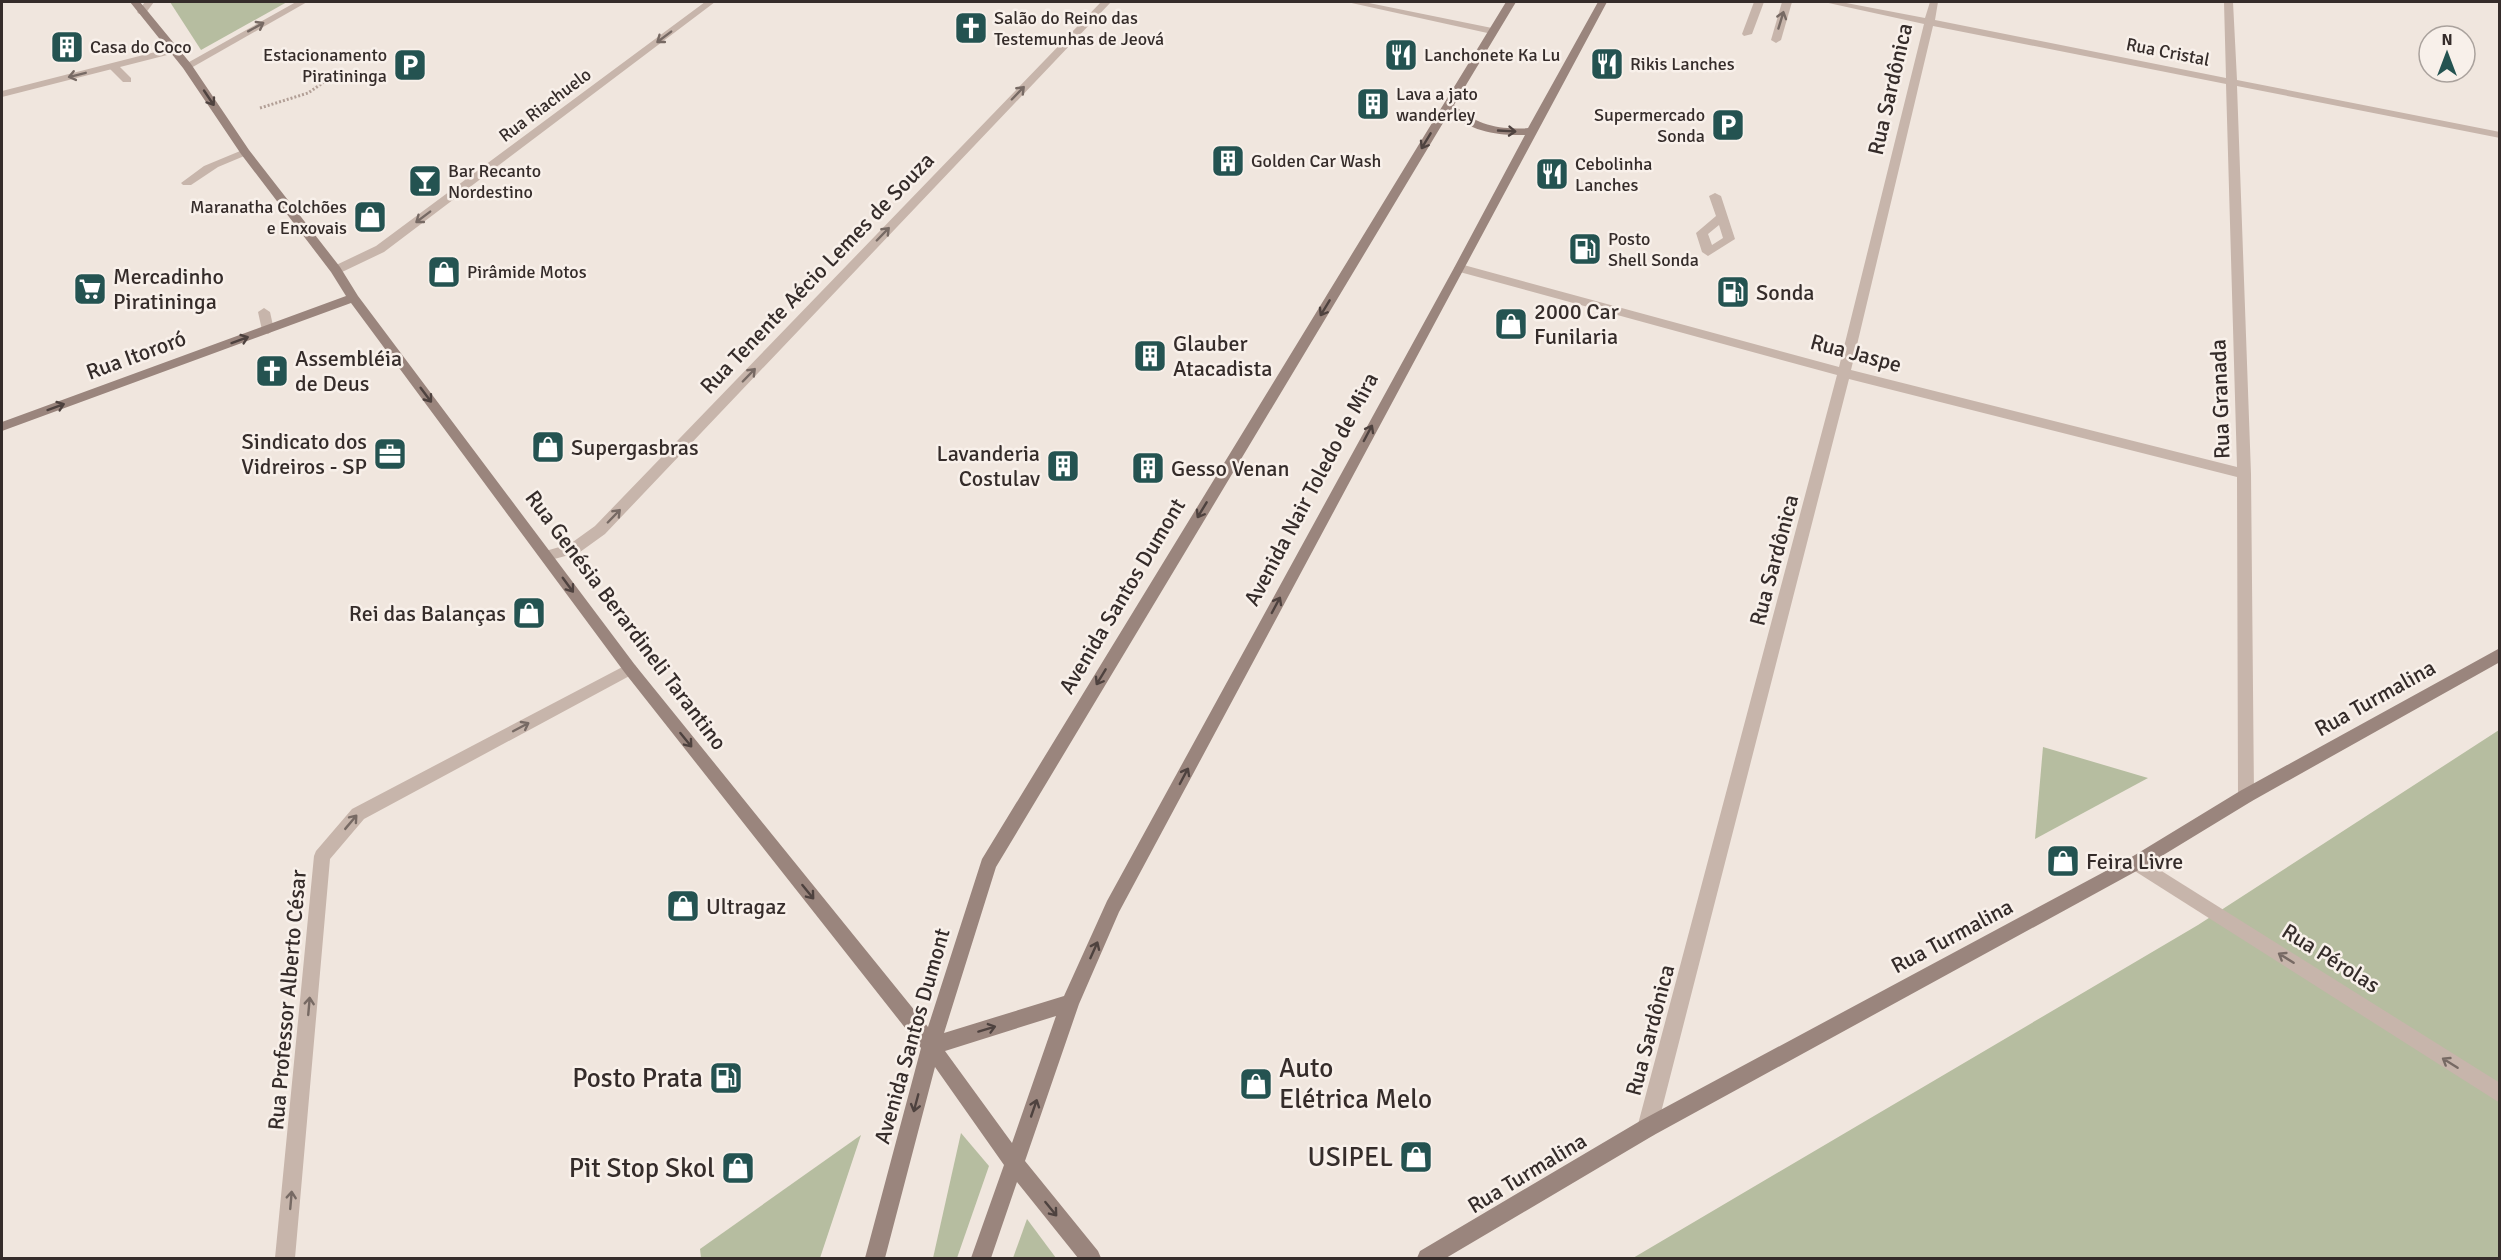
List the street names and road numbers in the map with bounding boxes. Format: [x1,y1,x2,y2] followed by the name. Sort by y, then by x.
[1862,20,1918,158] street label: Rua Sardônica
[2124,33,2212,71] street label: Rua Cristal
[495,63,595,147] street label: Rua Riachuelo
[694,147,940,399] street label: Rua Tenente Aécio Lemes de Souza
[82,324,190,386] street label: Rua Itororó
[1807,328,1905,378] street label: Rua Jaspe
[2204,339,2236,459] street label: Rua Granada
[1238,368,1384,610] street label: Avenida Nair Toledo de Mira
[519,485,733,755] street label: Rua Genésia Berardineli Tarantino
[1744,491,1804,629] street label: Rua Sardônica
[1053,493,1191,699] street label: Avenida Santos Dumont
[2310,654,2440,742] street label: Rua Turmalina
[262,869,312,1131] street label: Rua Professor Alberto César
[1886,893,2018,979] street label: Rua Turmalina
[2277,917,2385,999] street label: Rua Pérolas
[868,925,956,1147] street label: Avenida Santos Dumont
[1620,961,1680,1099] street label: Rua Sardônica
[1463,1127,1591,1219] street label: Rua Turmalina

